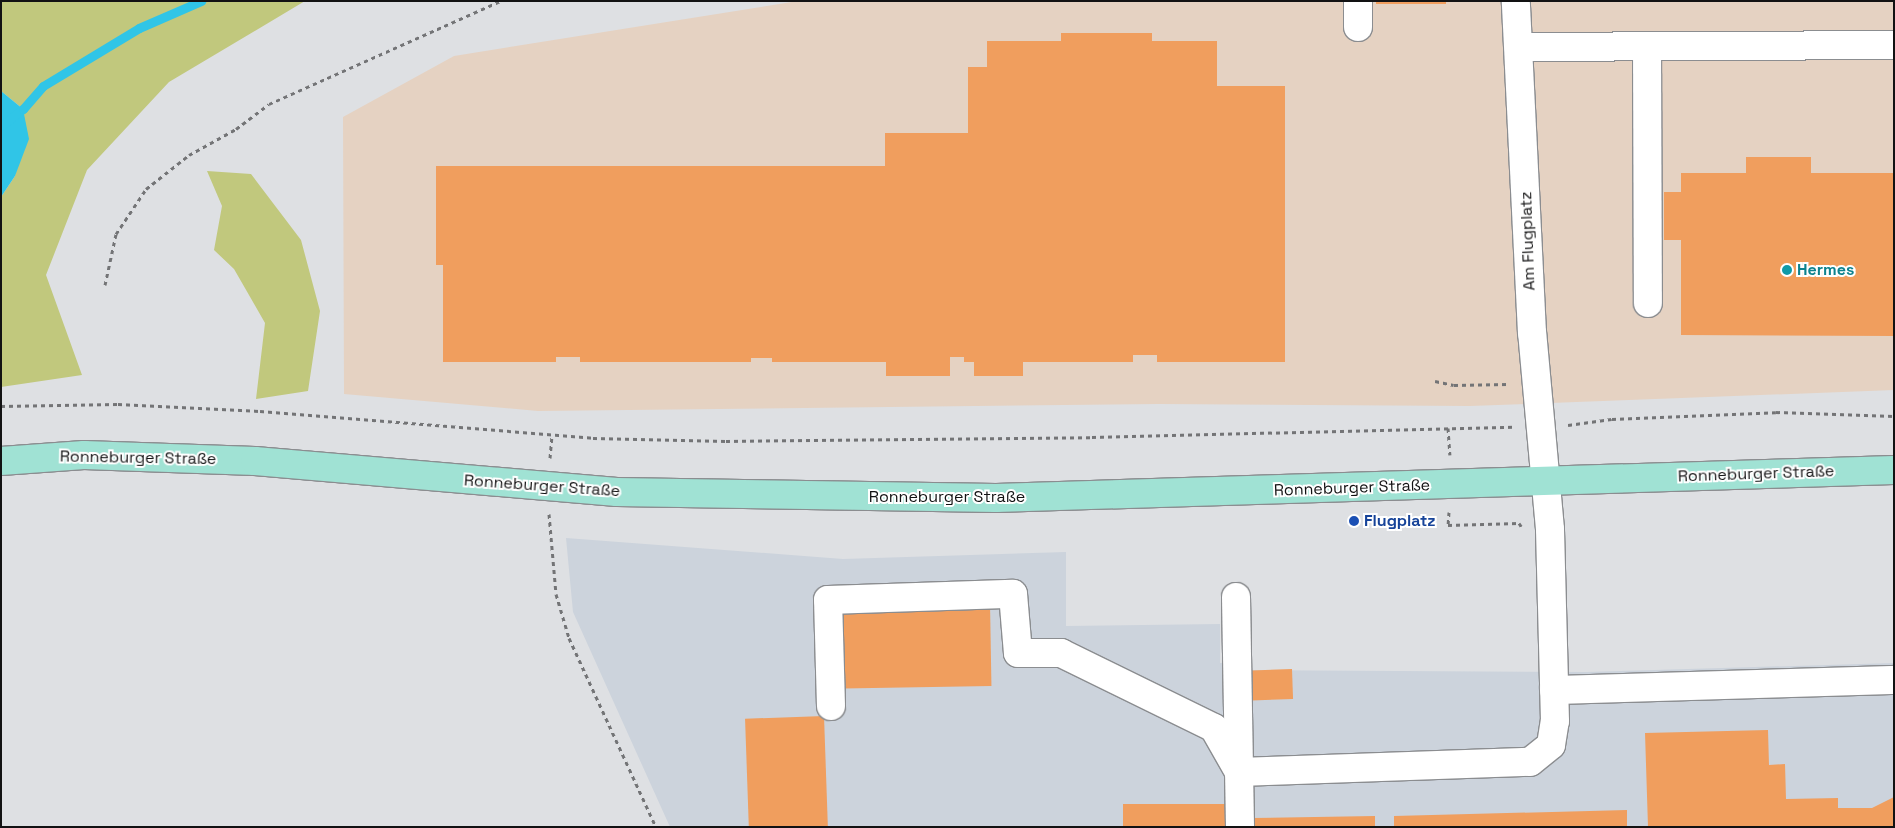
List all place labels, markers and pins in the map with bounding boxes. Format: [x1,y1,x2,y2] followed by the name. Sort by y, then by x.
[1797,260,1854,280] place label: Hermes
[1781,264,1793,276] marker: Hermes
[1364,511,1436,531] place label: Flugplatz
[1348,515,1360,527] marker: Flugplatz

